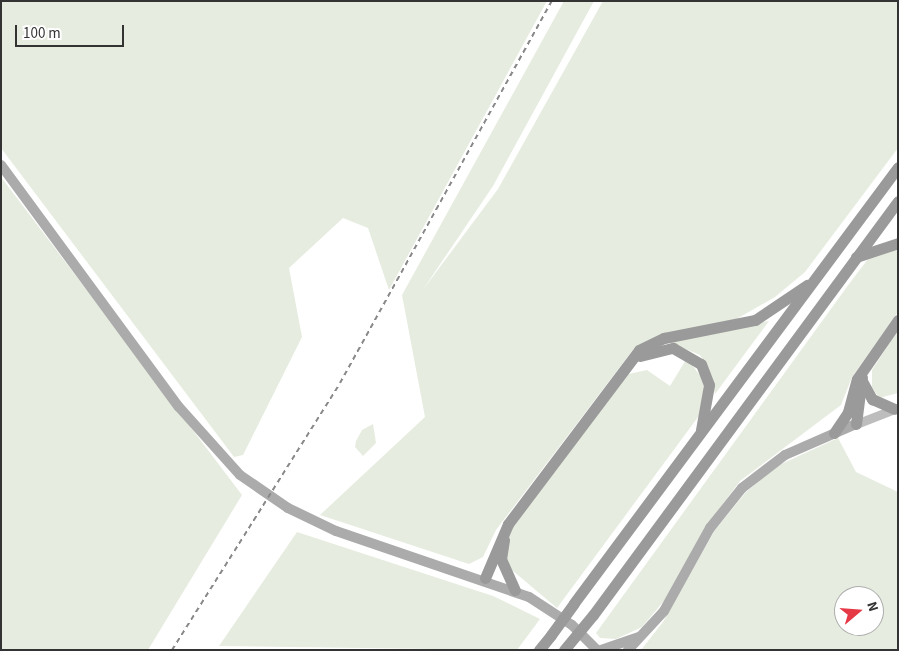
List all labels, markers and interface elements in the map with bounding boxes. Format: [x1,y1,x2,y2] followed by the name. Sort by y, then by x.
[18,15,126,47] scale bar
[23,23,61,44] text: 100 m
[834,586,884,636] north arrow
[861,599,883,614] text: N

